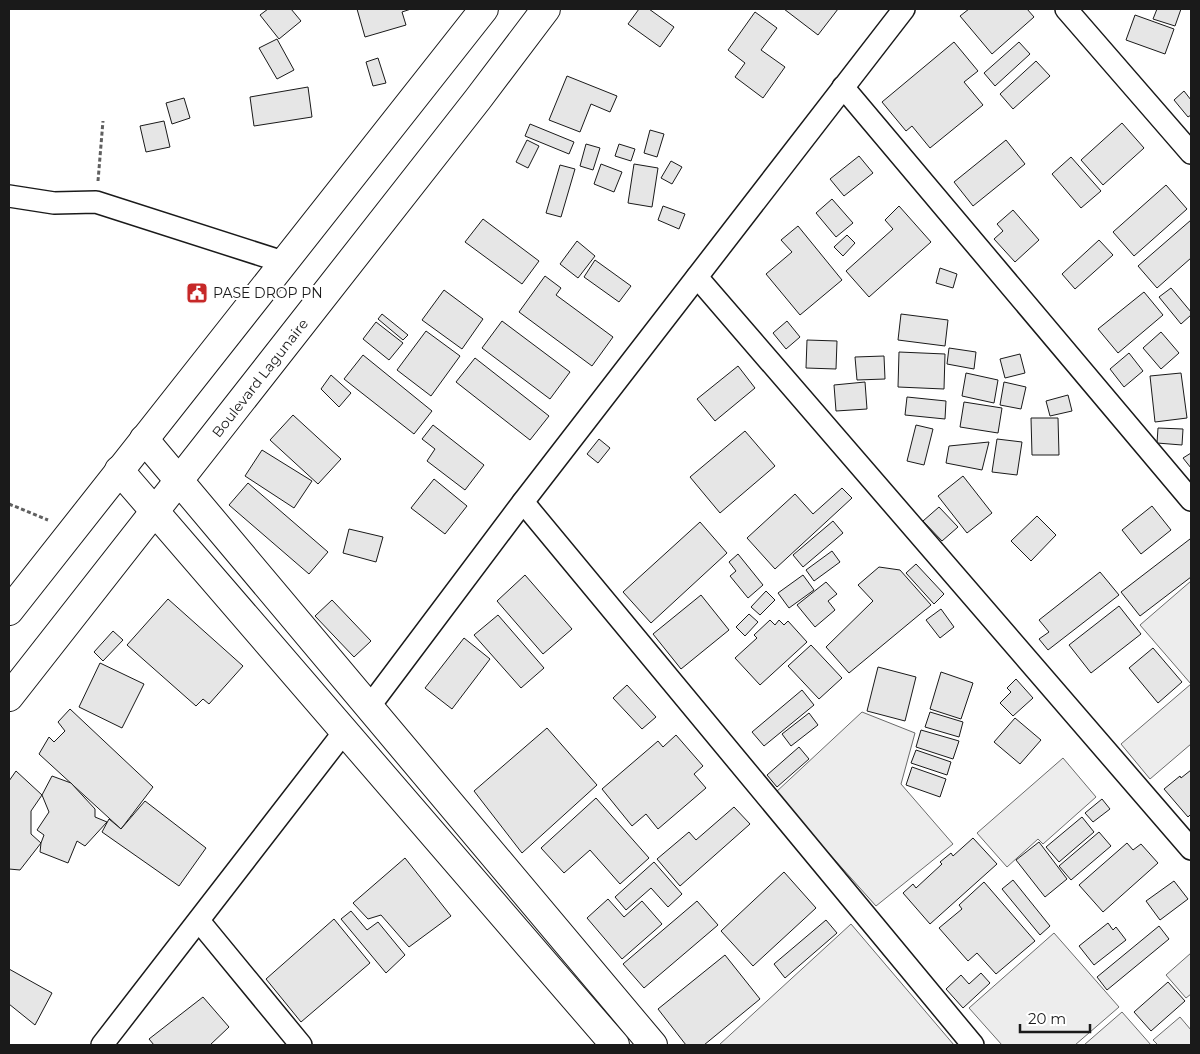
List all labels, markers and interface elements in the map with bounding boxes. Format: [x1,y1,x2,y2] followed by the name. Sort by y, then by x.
[185,281,209,305] public building icon: PASE DROP PN
[213,284,323,302] place label: PASE DROP PN
[208,315,312,441] street label: Boulevard Lagunaire
[1020,1002,1090,1034] scale bar
[1028,1009,1066,1028] text: 20 m

